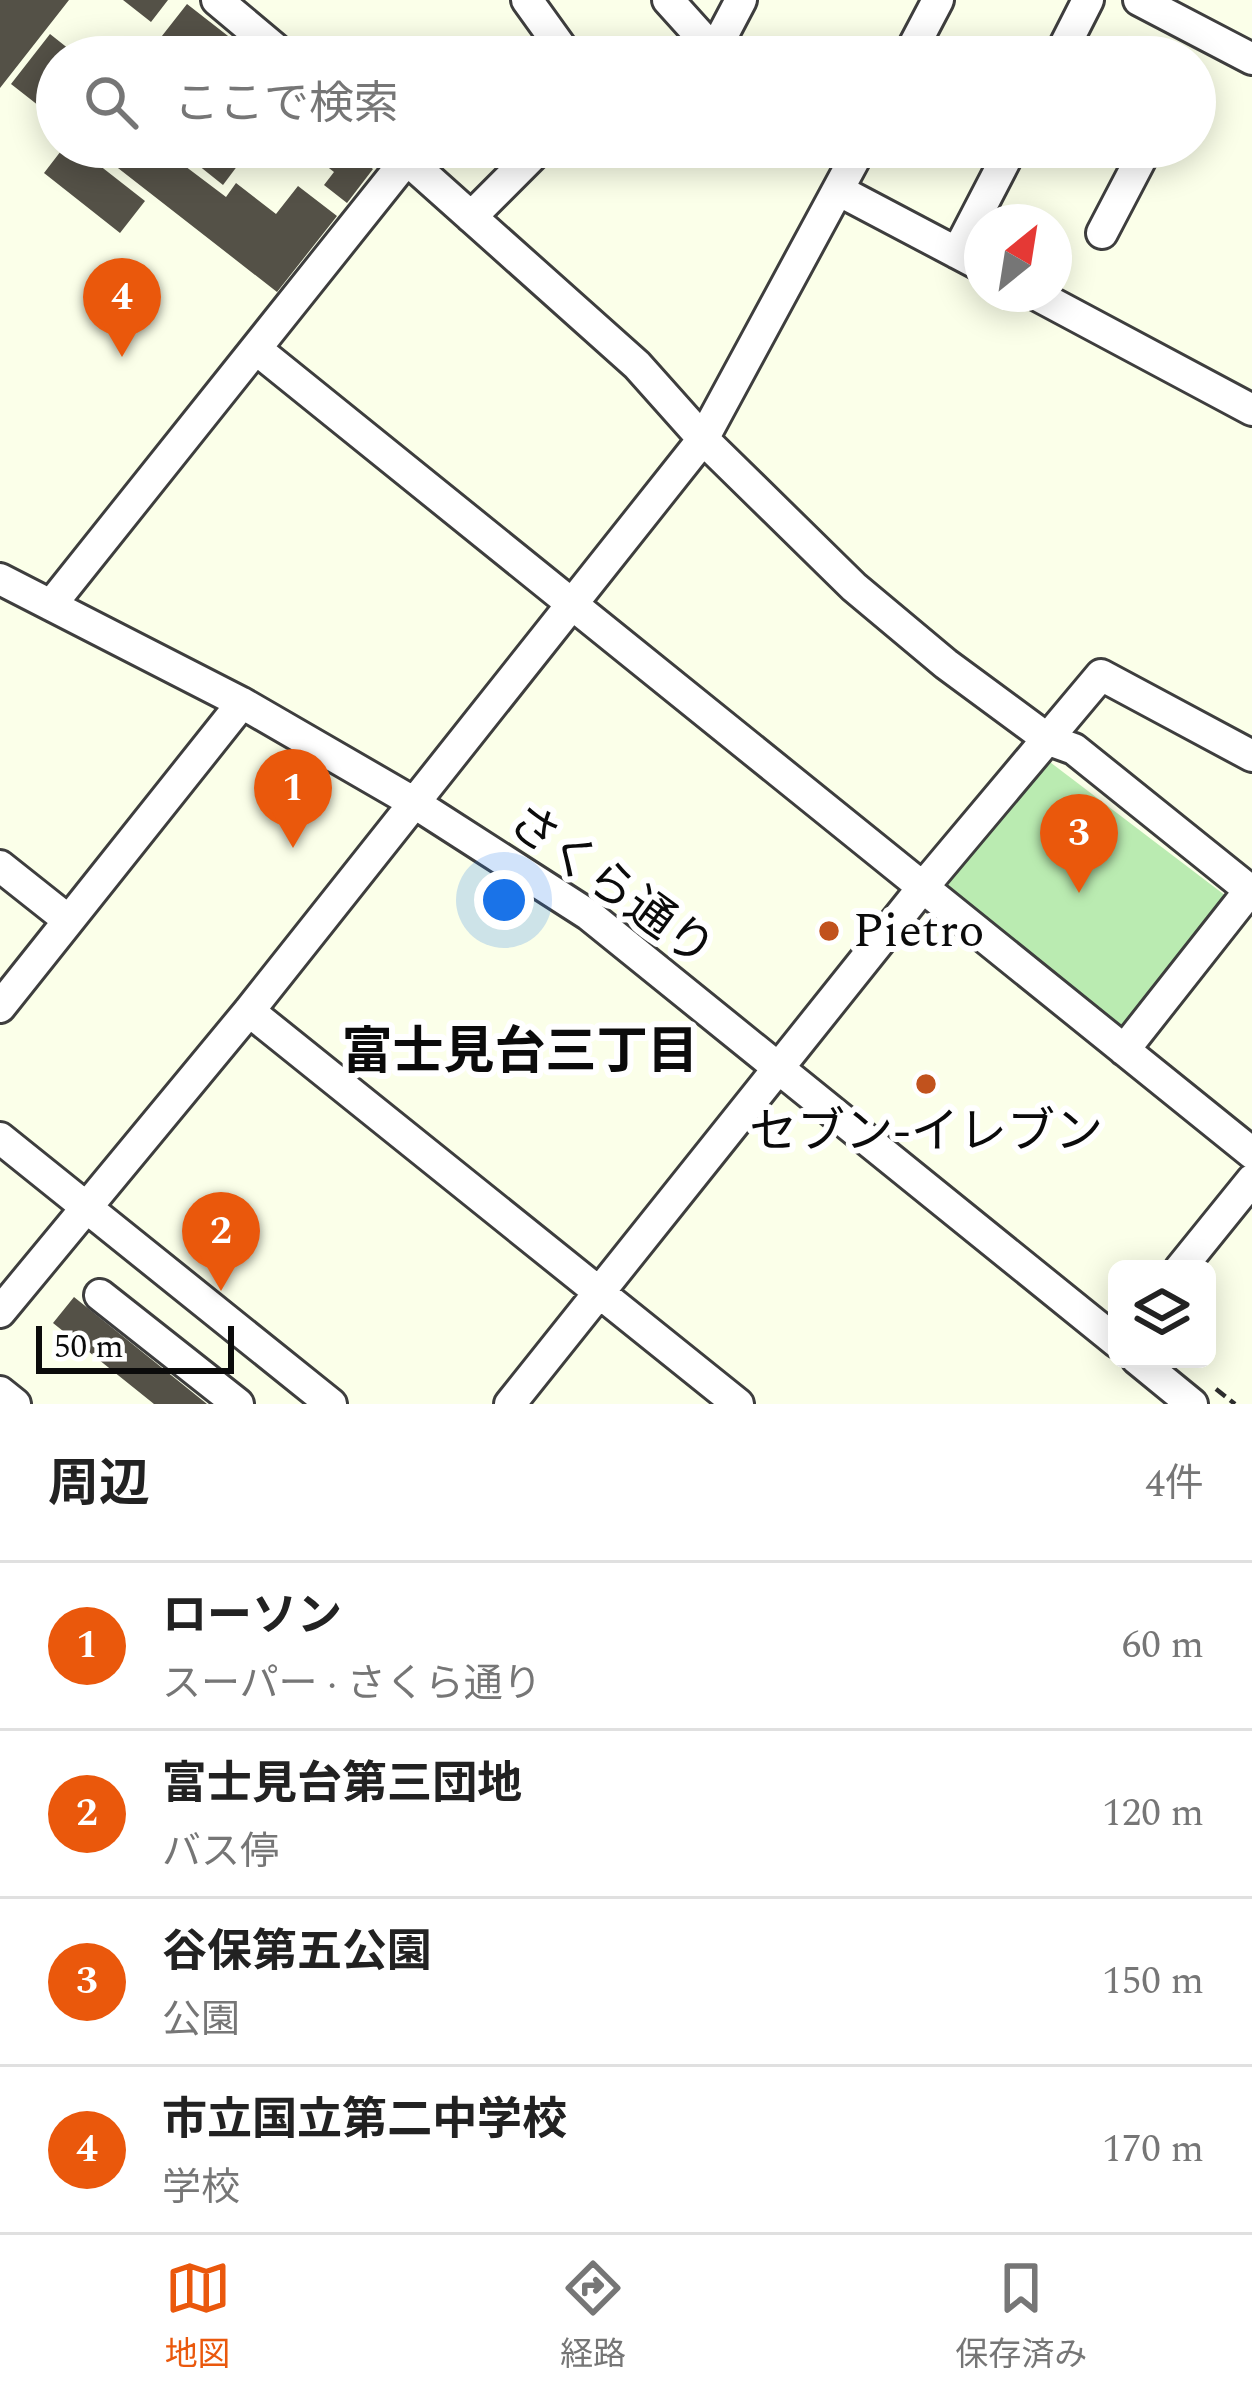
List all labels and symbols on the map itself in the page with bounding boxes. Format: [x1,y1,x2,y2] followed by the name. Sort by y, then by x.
[964,204,1072,312] north arrow
[83,258,161,357] pin: 4
[254,749,332,848] pin: 1
[492,786,730,986] street label: さくら通り
[1040,794,1118,893] pin: 3
[474,870,534,930] your location
[853,895,984,968] place label: Pietro
[816,918,842,944] marker: Pietro
[341,1014,699,1092] district label: 富士見台三丁目
[913,1071,939,1097] marker: セブン-イレブン
[749,1096,1103,1169] place label: セブン-イレブン
[182,1192,260,1291] pin: 2
[36,1320,234,1373] scale bar

